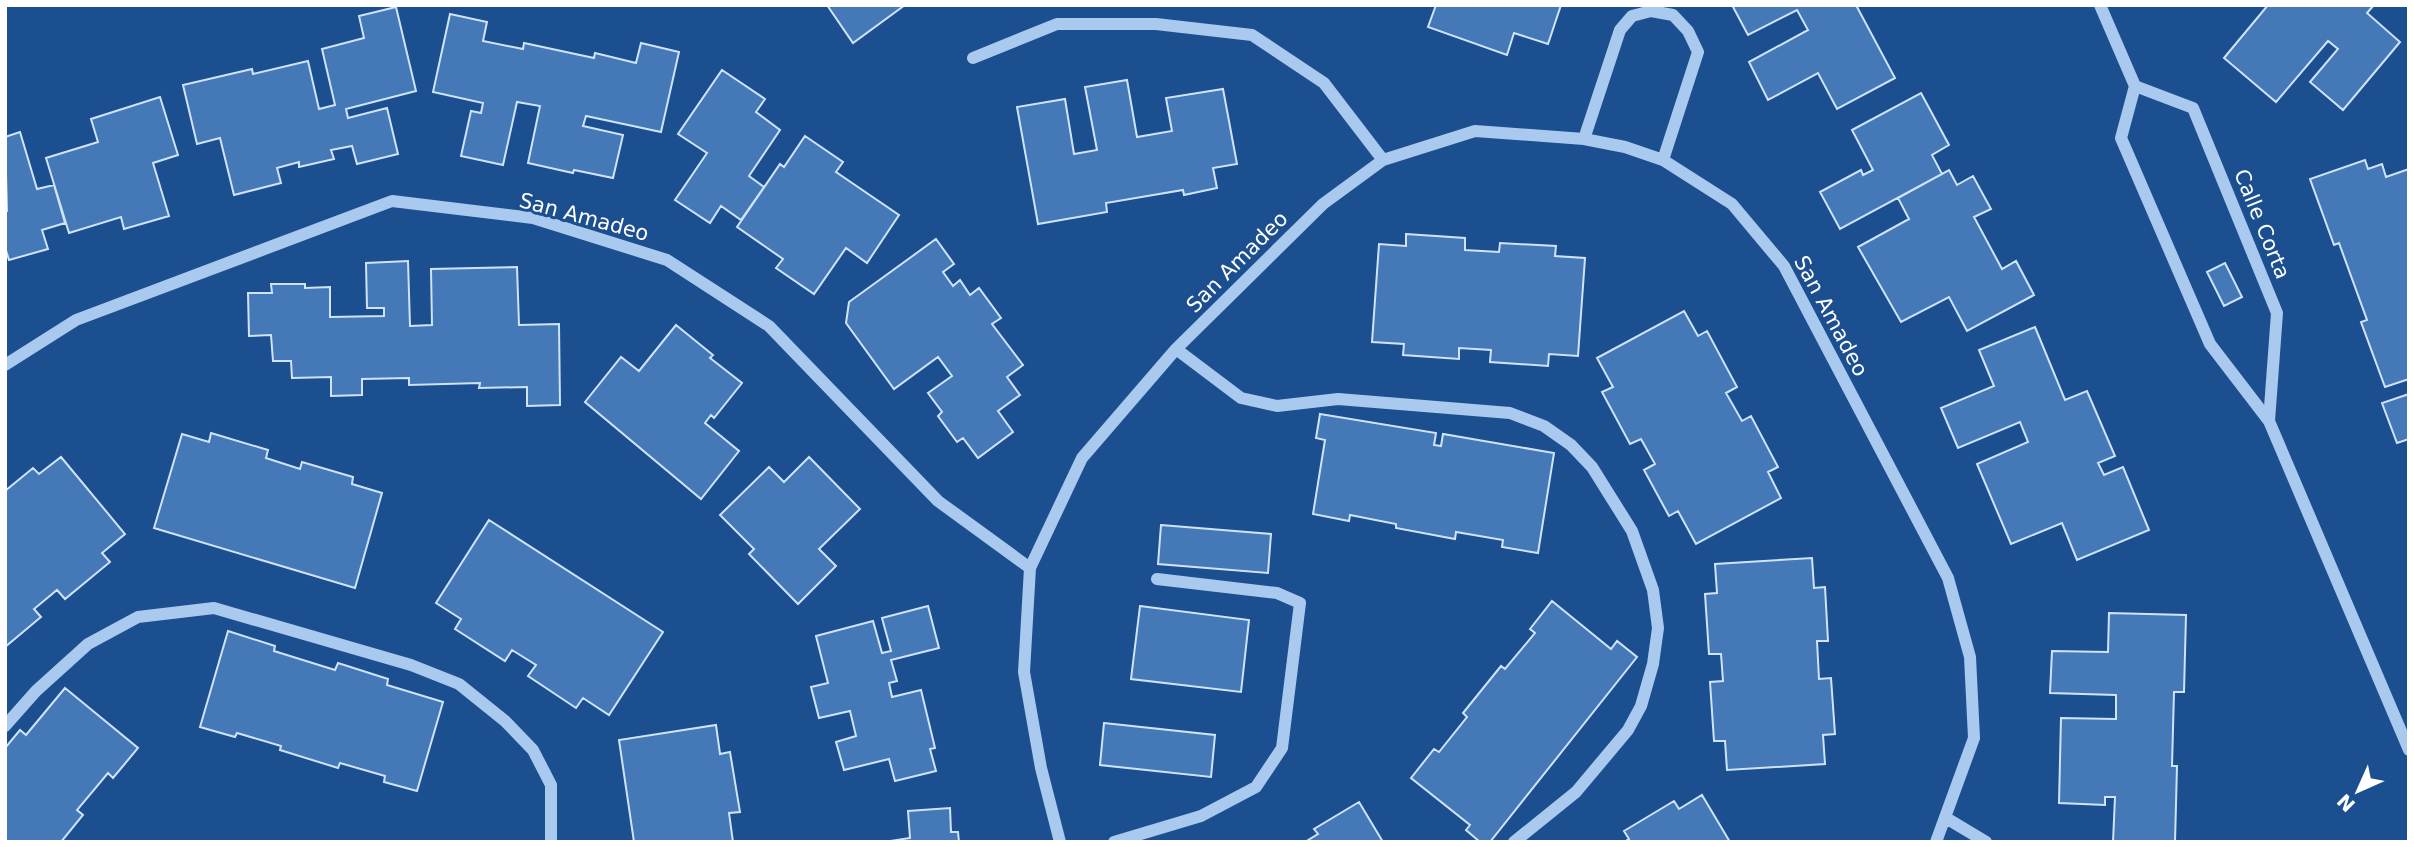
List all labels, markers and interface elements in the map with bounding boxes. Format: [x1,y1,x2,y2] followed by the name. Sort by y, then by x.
[2229,166,2295,282] street label: Calle Corta
[517,188,651,246] street label: San Amadeo
[1181,206,1293,318] street label: San Amadeo
[1789,252,1873,380] street label: San Amadeo
[2323,756,2393,826] north arrow
[2333,790,2359,816] text: N

